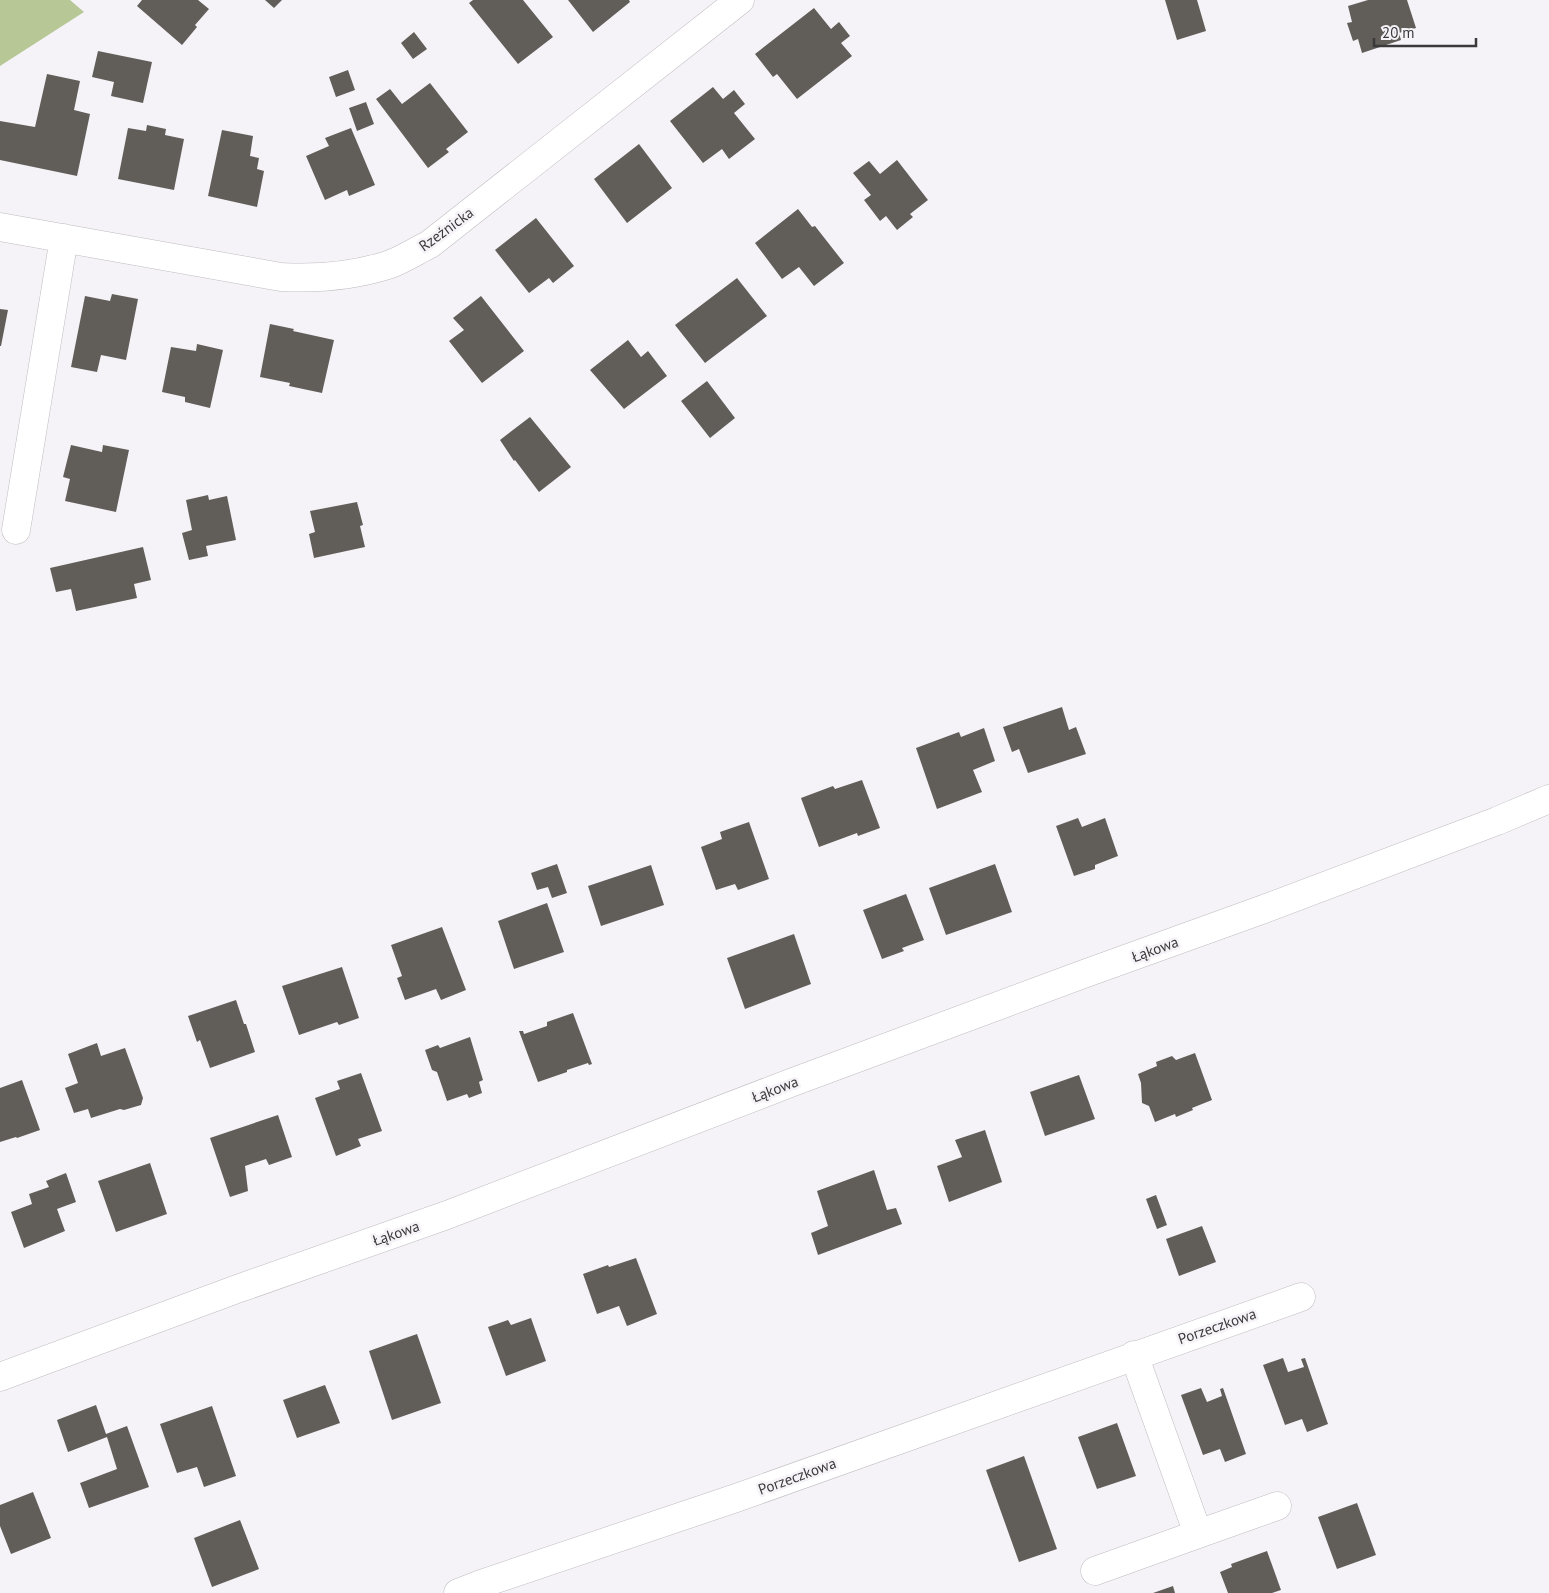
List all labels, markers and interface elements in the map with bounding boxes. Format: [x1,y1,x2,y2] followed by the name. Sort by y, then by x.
[1374,15,1476,47] scale bar
[1382,23,1415,42] text: 20 m
[415,203,477,255] street label: Rzeźnicka
[1129,932,1181,966] street label: Łąkowa
[749,1071,801,1107] street label: Łąkowa
[370,1216,422,1250] street label: Łąkowa
[1175,1304,1259,1348] street label: Porzeczkowa
[755,1453,839,1499] street label: Porzeczkowa

